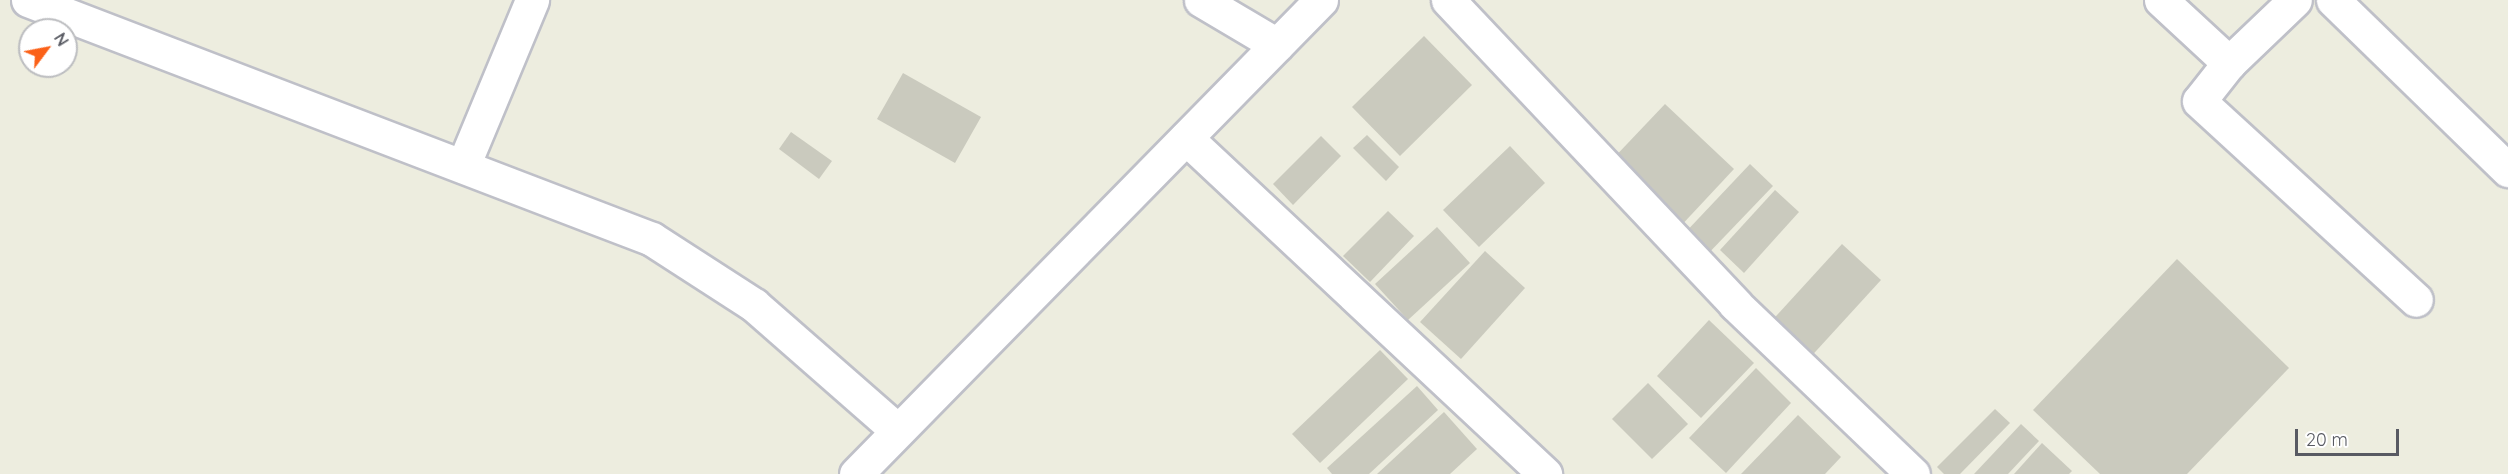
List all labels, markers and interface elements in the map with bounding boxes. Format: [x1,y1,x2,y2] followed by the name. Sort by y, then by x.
[18,18,78,78] north arrow
[50,29,73,50] text: N
[2298,417,2402,455] scale bar
[2306,428,2348,451] text: 20 m

